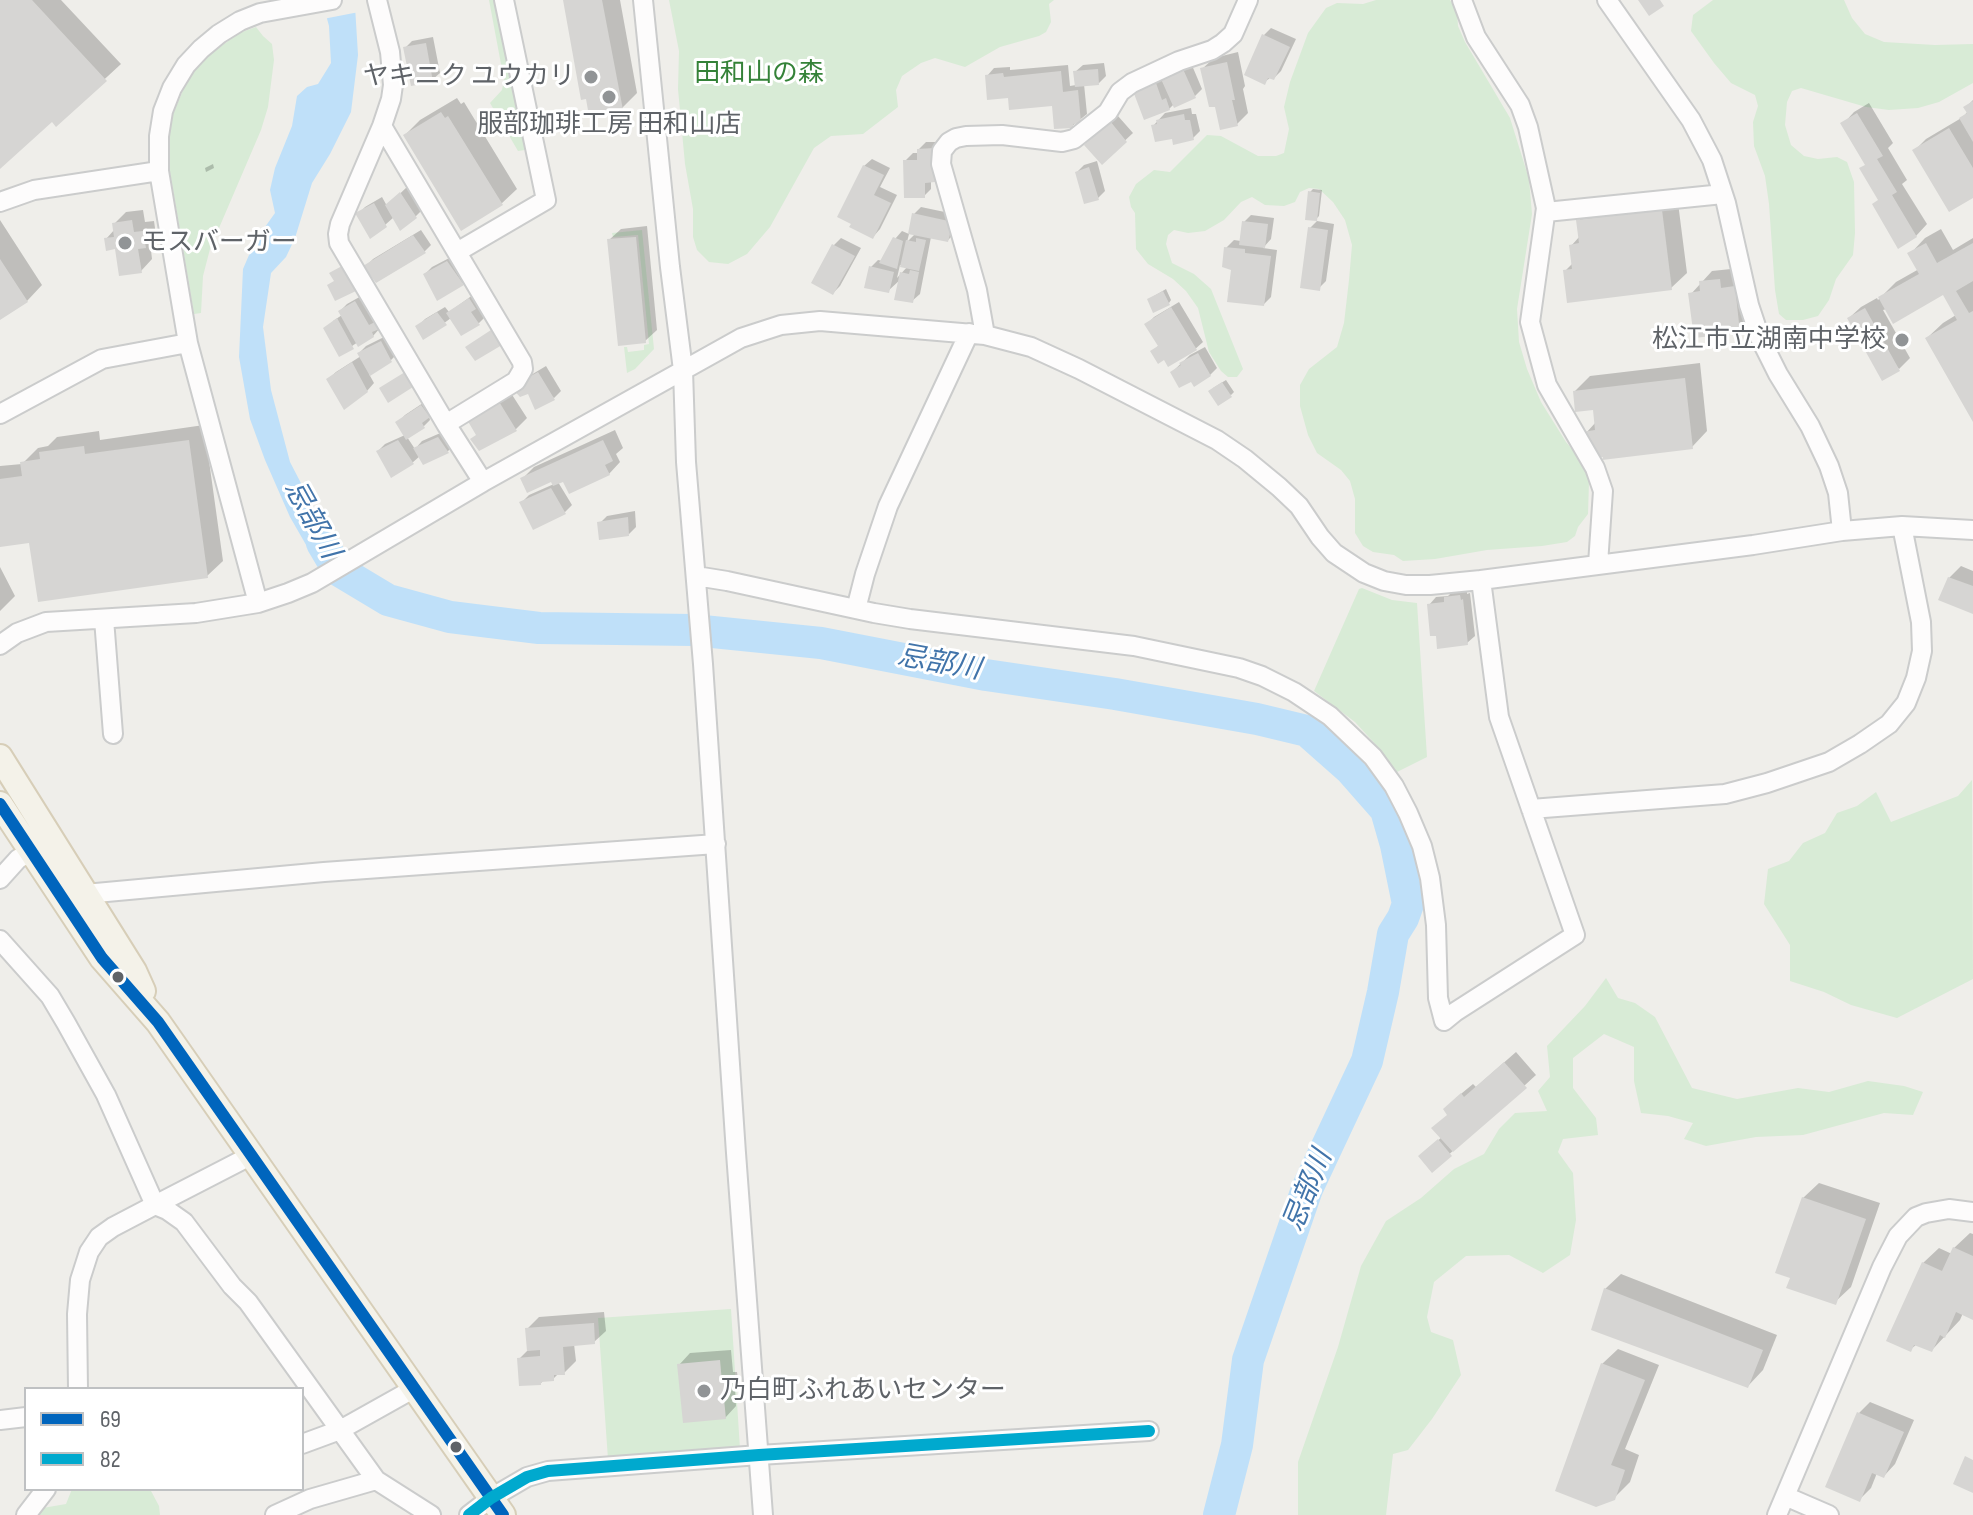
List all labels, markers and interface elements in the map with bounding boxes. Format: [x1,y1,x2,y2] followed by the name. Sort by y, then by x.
[694,58,824,90] park label: 田和山の森
[363,61,575,93] place label: ヤキニク ユウカリ
[582,68,600,86] marker: ヤキニク ユウカリ
[600,88,618,106] marker: 服部珈琲工房 田和山店
[477,109,741,141] place label: 服部珈琲工房 田和山店
[141,227,297,259] place label: モスバーガー
[116,234,134,252] marker: モスバーガー
[1652,324,1886,356] place label: 松江市立湖南中学校
[1893,331,1911,349] marker: 松江市立湖南中学校
[276,475,346,565] water label: 忌部川
[895,640,983,688] water label: 忌部川
[110,969,126,985] unlabelled marker
[1278,1146,1340,1236] water label: 忌部川
[720,1375,1006,1407] place label: 乃白町ふれあいセンター
[695,1382,713,1400] marker: 乃白町ふれあいセンター
[24,1387,304,1491] legend
[100,1405,121,1434] text: 69
[448,1439,464,1455] unlabelled marker
[100,1445,121,1474] text: 82

